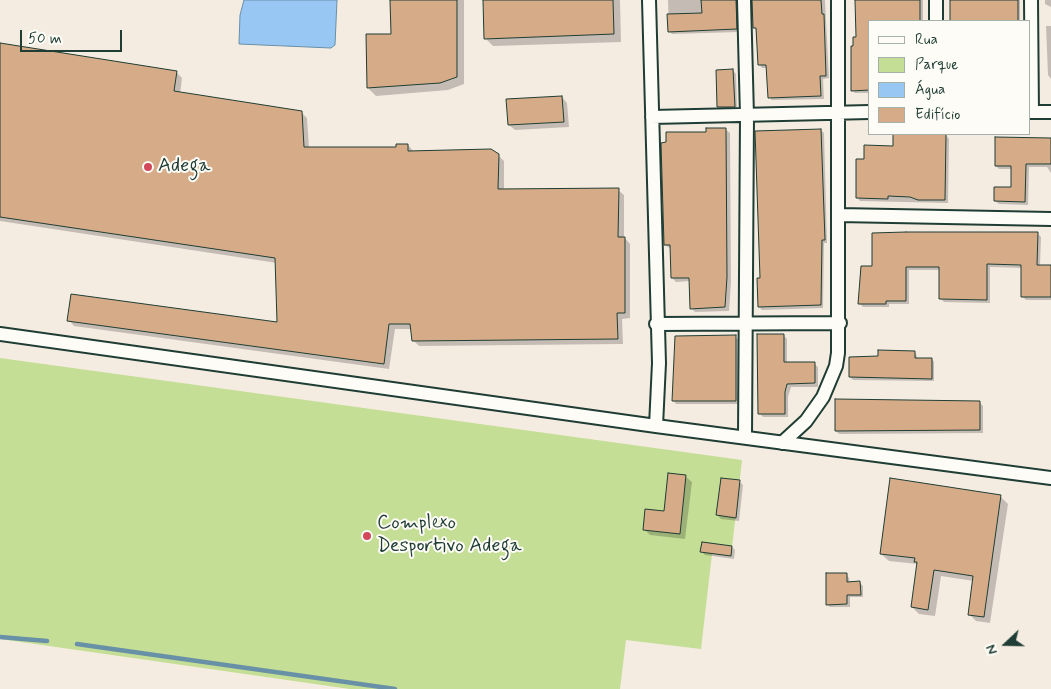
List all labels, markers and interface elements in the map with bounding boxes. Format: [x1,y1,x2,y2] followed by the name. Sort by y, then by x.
[22,20,125,52] scale bar
[868,20,1031,135] legend
[28,29,62,49] text: 50 m
[915,30,938,50] text: Rua
[915,55,958,75] text: Parque
[915,80,945,100] text: Água
[915,105,960,125] text: Edifício
[158,155,211,179] place label: Adega
[142,161,154,173] marker: Adega
[377,512,522,559] place label: Complexo Desportivo Adega
[361,530,373,542] marker: Complexo Desportivo Adega
[981,619,1031,669] north arrow
[982,642,1002,657] text: N

